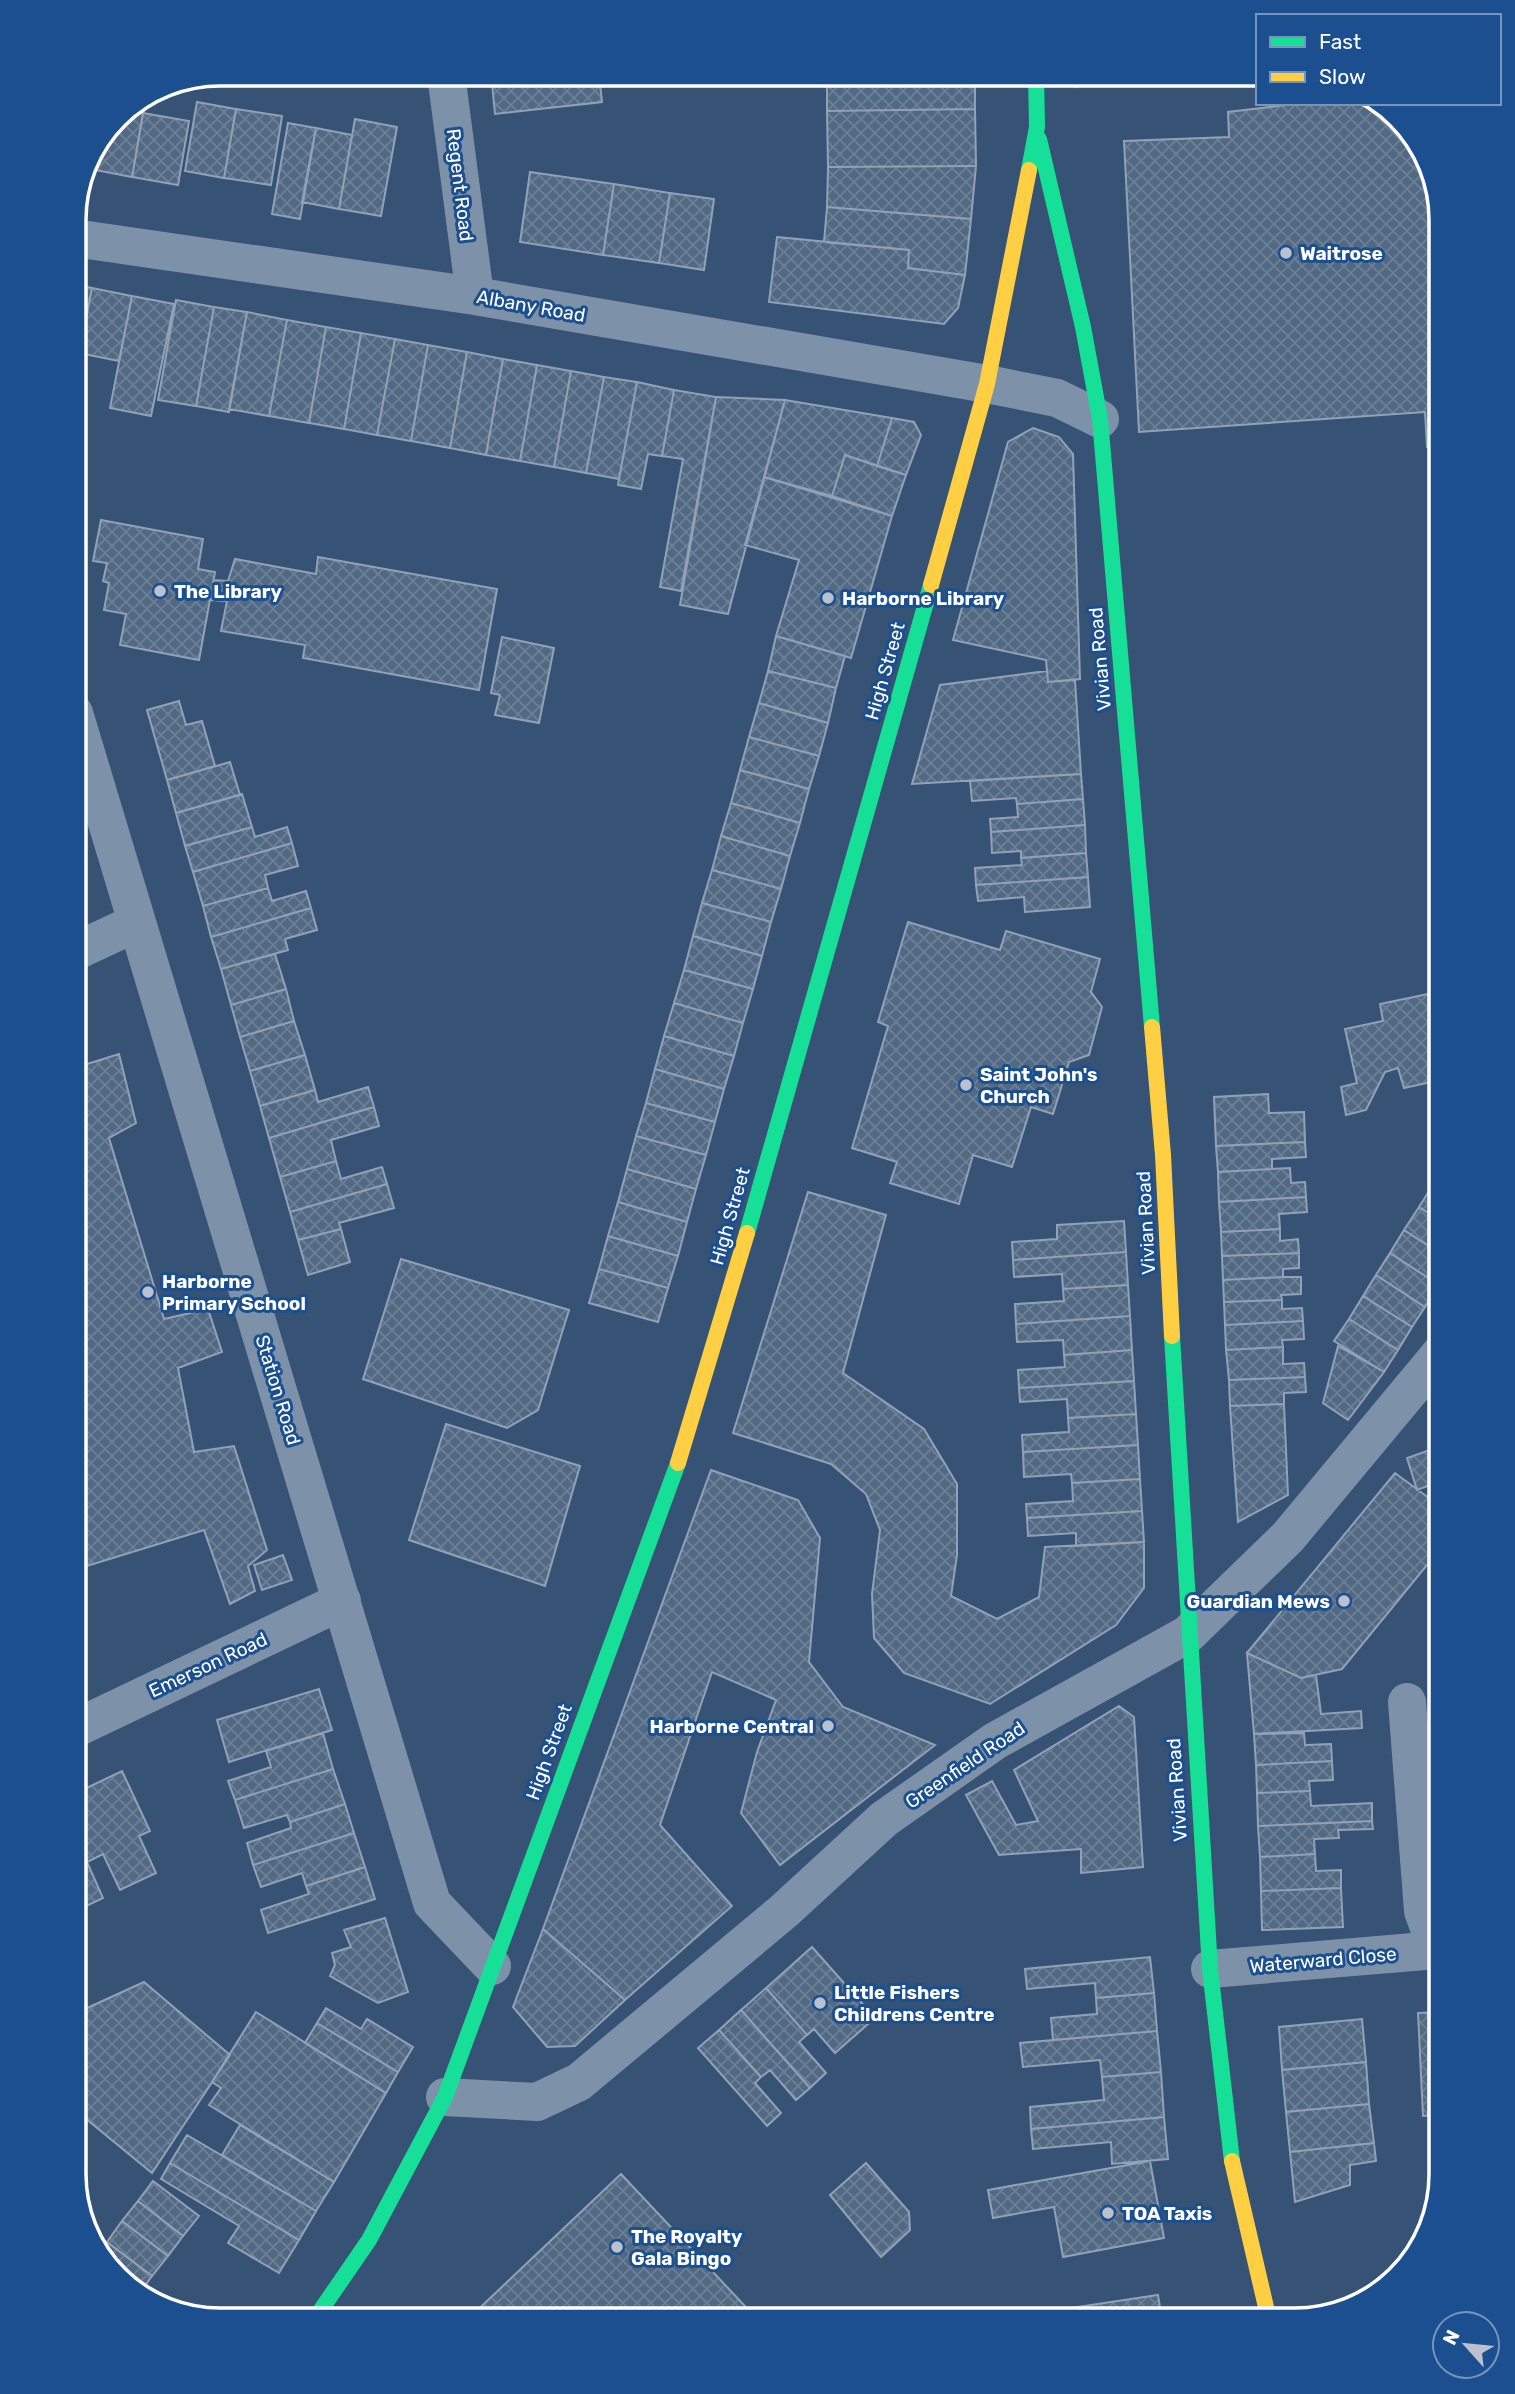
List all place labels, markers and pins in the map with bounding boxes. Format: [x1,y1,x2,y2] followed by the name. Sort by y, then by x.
[1300,242,1383,265] place label: Waitrose
[1278,245,1294,261] marker: Waitrose
[174,580,282,603] place label: The Library
[152,583,168,599] marker: The Library
[842,587,1005,610] place label: Harborne Library
[820,590,836,606] marker: Harborne Library
[980,1063,1098,1108] place label: Saint John's Church
[958,1077,974,1093] marker: Saint John's Church
[162,1270,306,1315] place label: Harborne Primary School
[140,1284,156,1300] marker: Harborne Primary School
[1187,1590,1330,1613] place label: Guardian Mews
[1336,1593,1352,1609] marker: Guardian Mews
[650,1715,814,1738] place label: Harborne Central
[820,1718,836,1734] marker: Harborne Central
[834,1981,995,2026] place label: Little Fishers Childrens Centre
[812,1995,828,2011] marker: Little Fishers Childrens Centre
[1122,2202,1212,2225] place label: TOA Taxis
[1100,2205,1116,2221] marker: TOA Taxis
[631,2225,743,2270] place label: The Royalty Gala Bingo
[609,2239,625,2255] marker: The Royalty Gala Bingo

